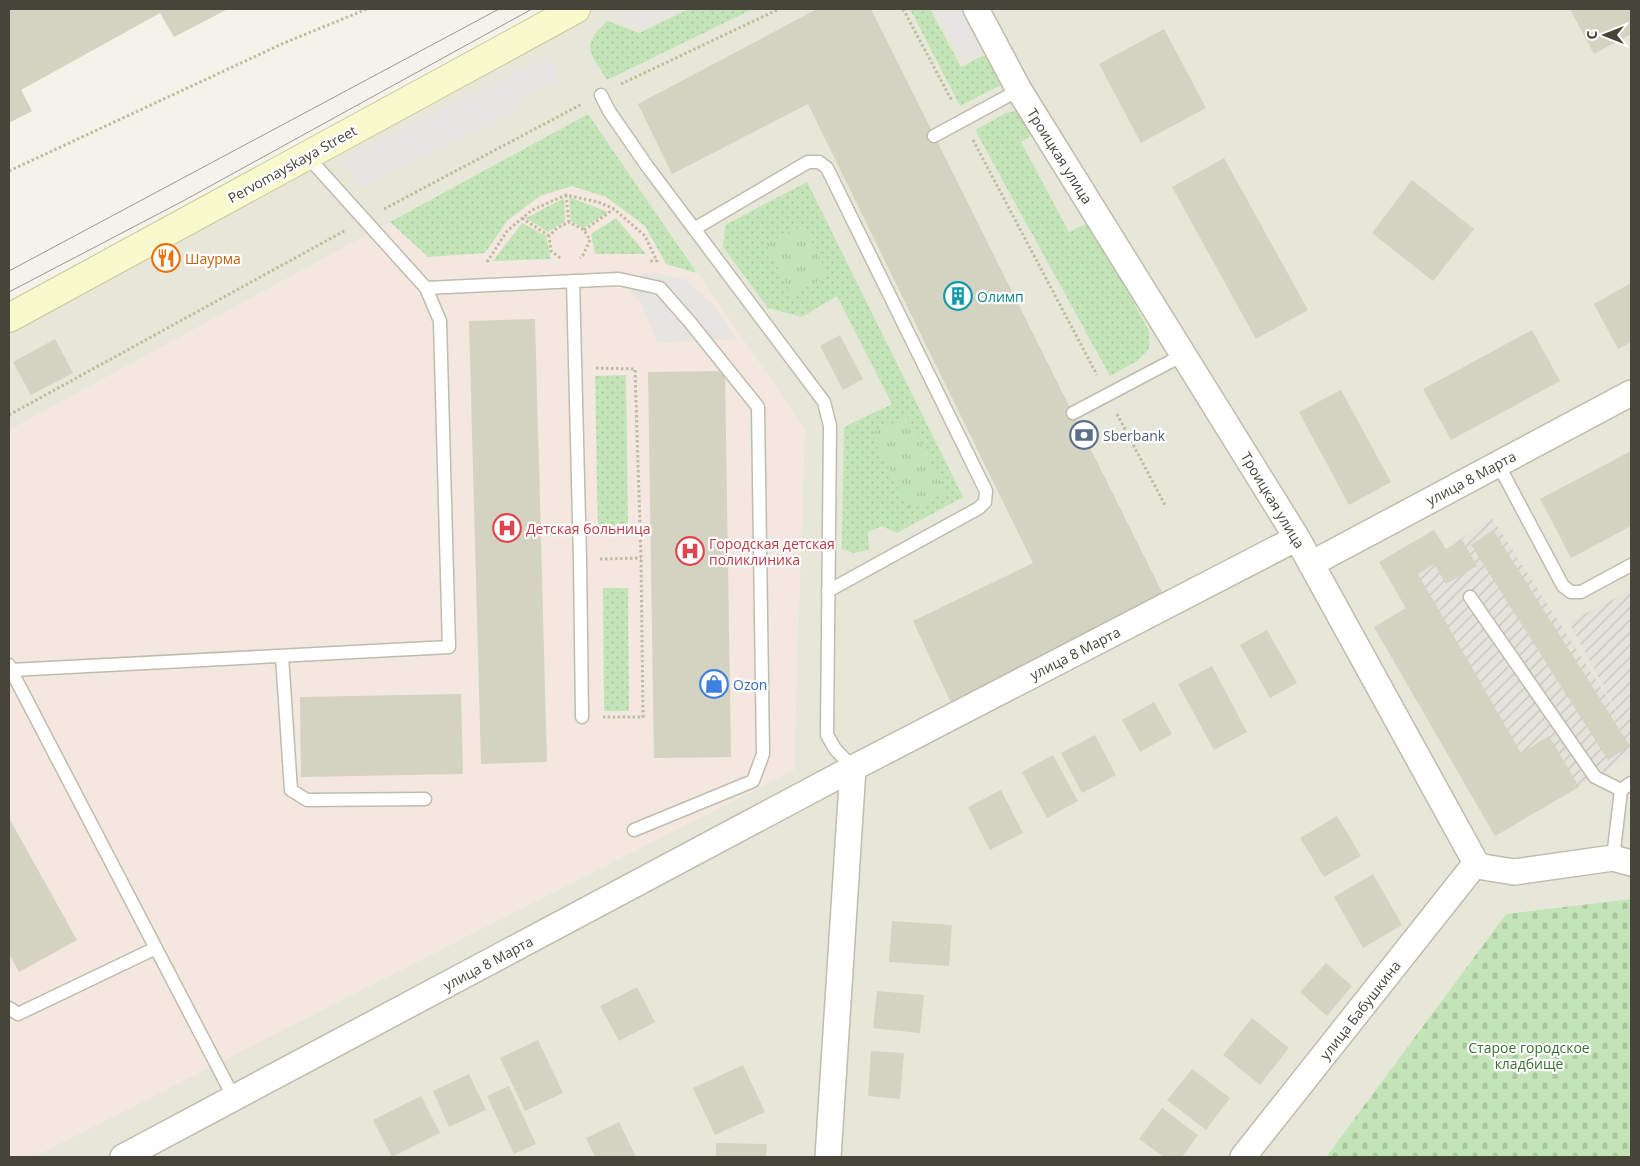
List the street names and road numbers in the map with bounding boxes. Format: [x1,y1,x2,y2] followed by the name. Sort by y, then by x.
[1023,105,1097,207] street label: Троицкая улица
[224,121,360,207] street label: Pervomayskaya Street
[1423,446,1519,510] street label: улица 8 Марта
[1237,448,1309,552] street label: Троицкая улица
[1027,622,1123,684] street label: улица 8 Марта
[440,931,536,995] street label: улица 8 Марта
[1315,956,1405,1064] street label: улица Бабушкина

